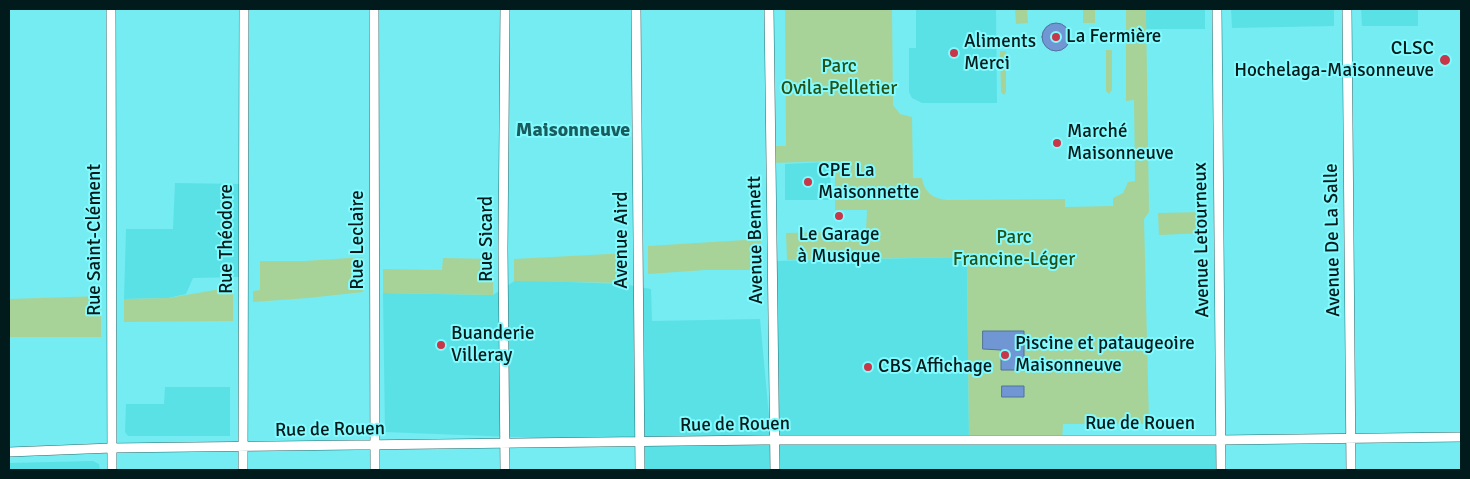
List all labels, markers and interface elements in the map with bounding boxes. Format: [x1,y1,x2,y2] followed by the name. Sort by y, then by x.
[1066,26,1161,48] place label: La Fermière
[964,31,1036,75] place label: Aliments Merci
[1050,31,1062,43] marker: La Fermière
[1234,38,1434,82] place label: CLSC Hochelaga-Maisonneuve
[948,47,960,59] marker: Aliments Merci
[1438,53,1452,67] marker: CLSC Hochelaga-Maisonneuve
[781,56,897,100] park label: Parc Ovila-Pelletier
[516,119,630,143] district label: Maisonneuve
[1067,121,1174,165] place label: Marché Maisonneuve
[1051,137,1063,149] marker: Marché Maisonneuve
[818,160,919,204] place label: CPE La Maisonnette
[1189,162,1215,318] street label: Avenue Letourneux
[1320,163,1346,317] street label: Avenue De La Salle
[84,164,106,316] street label: Rue Saint-Clément
[743,176,769,304] street label: Avenue Bennett
[802,176,814,188] marker: CPE La Maisonnette
[216,184,238,294] street label: Rue Théodore
[347,190,369,290] street label: Rue Leclaire
[611,191,633,289] street label: Avenue Aird
[476,196,498,282] street label: Rue Sicard
[833,210,845,222] marker: Le Garage à Musique
[798,224,880,268] place label: Le Garage à Musique
[953,227,1075,271] park label: Parc Francine-Léger
[451,323,534,367] place label: Buanderie Villeray
[1015,333,1195,377] place label: Piscine et pataugeoire Maisonneuve
[435,339,447,351] marker: Buanderie Villeray
[999,349,1011,361] marker: Piscine et pataugeoire Maisonneuve
[878,356,992,378] place label: CBS Affichage
[862,361,874,373] marker: CBS Affichage
[680,413,790,437] street label: Rue de Rouen
[1085,413,1195,435] street label: Rue de Rouen
[275,418,385,442] street label: Rue de Rouen

